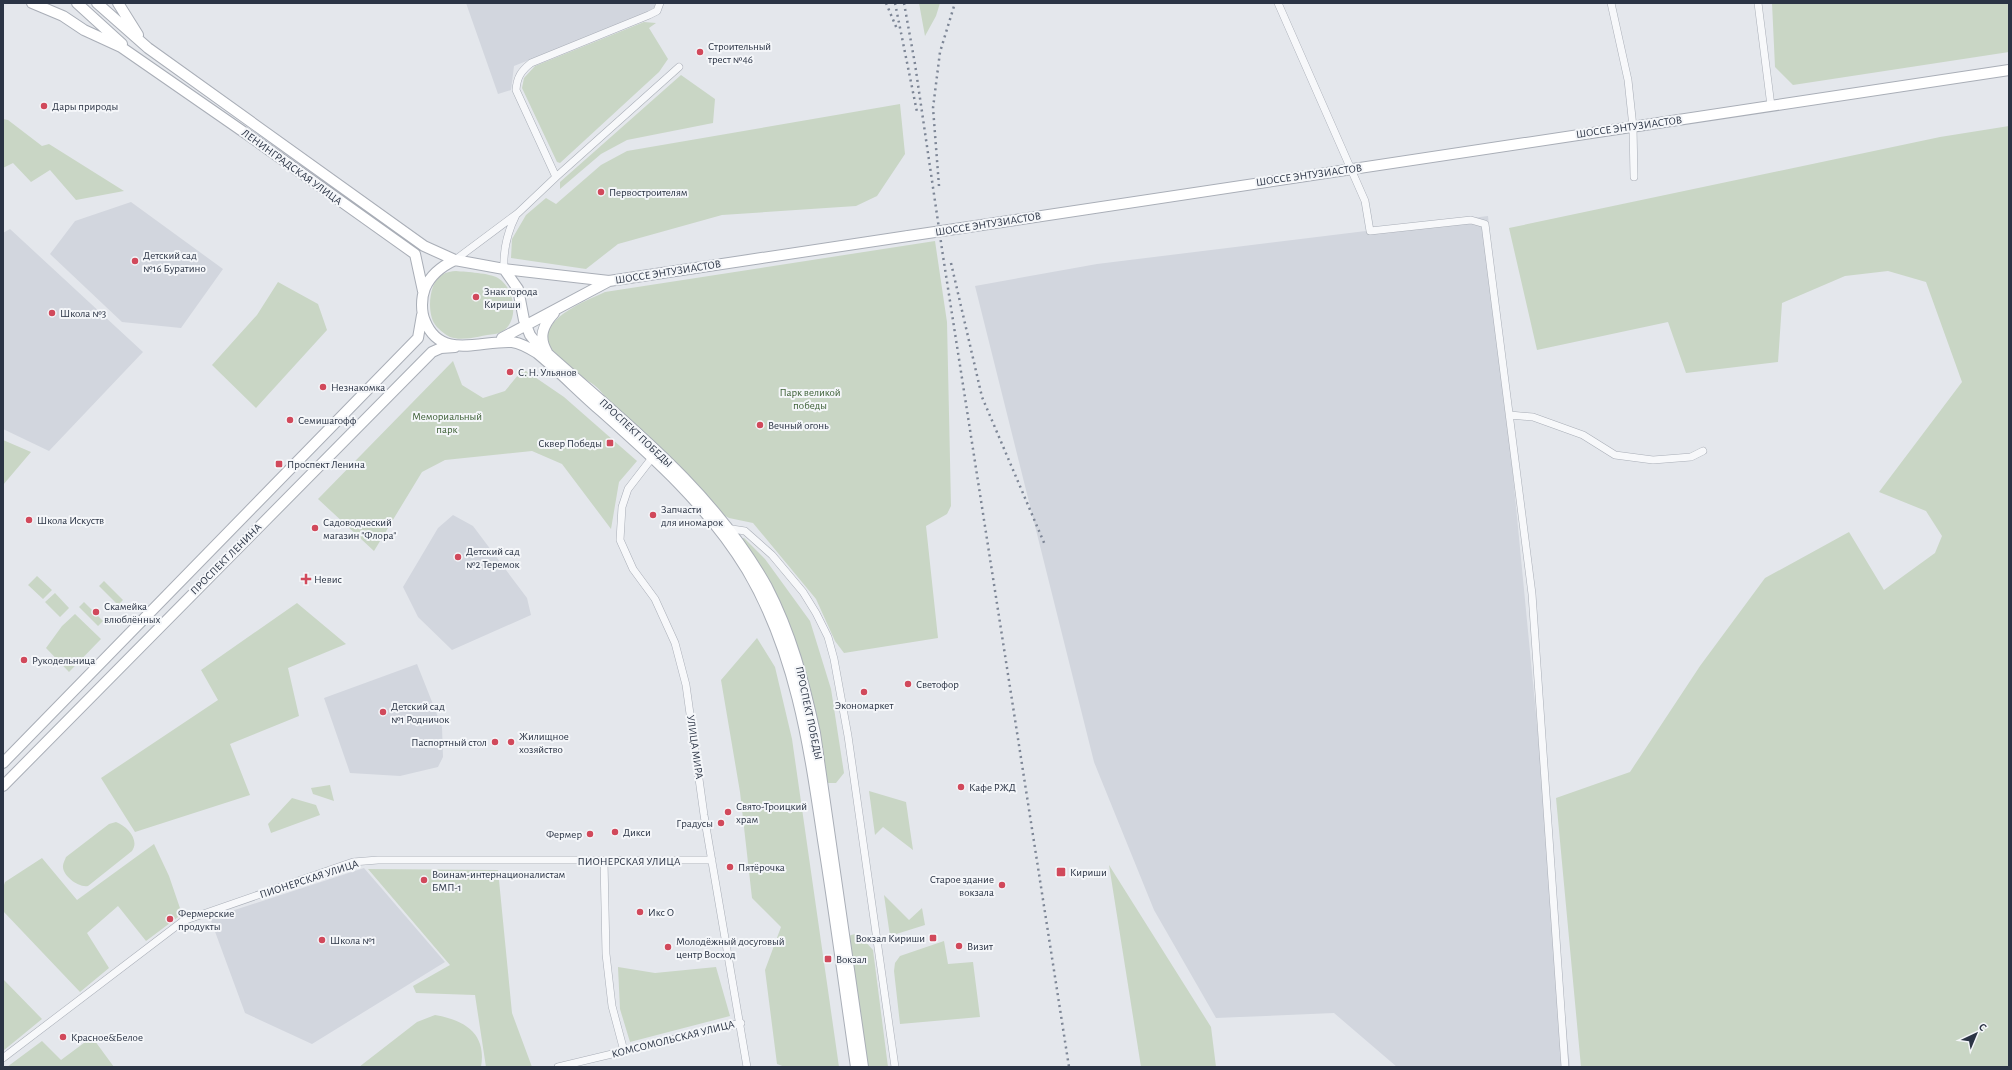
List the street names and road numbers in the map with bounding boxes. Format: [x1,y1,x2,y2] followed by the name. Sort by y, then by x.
[1575,114,1683,140] street label: ШОССЕ ЭНТУЗИАСТОВ
[240,127,344,207] street label: ЛЕНИНГРАДСКАЯ УЛИЦА
[1255,162,1363,188] street label: ШОССЕ ЭНТУЗИАСТОВ
[934,210,1042,238] street label: ШОССЕ ЭНТУЗИАСТОВ
[614,258,722,286] street label: ШОССЕ ЭНТУЗИАСТОВ
[597,397,675,469] street label: ПРОСПЕКТ ПОБЕДЫ
[188,521,264,597] street label: ПРОСПЕКТ ЛЕНИНА
[794,665,824,761] street label: ПРОСПЕКТ ПОБЕДЫ
[685,714,705,780] street label: УЛИЦА МИРА
[577,856,681,867] street label: ПИОНЕРСКАЯ УЛИЦА
[258,858,360,900] street label: ПИОНЕРСКАЯ УЛИЦА
[610,1018,736,1060] street label: КОМСОМОЛЬСКАЯ УЛИЦА

